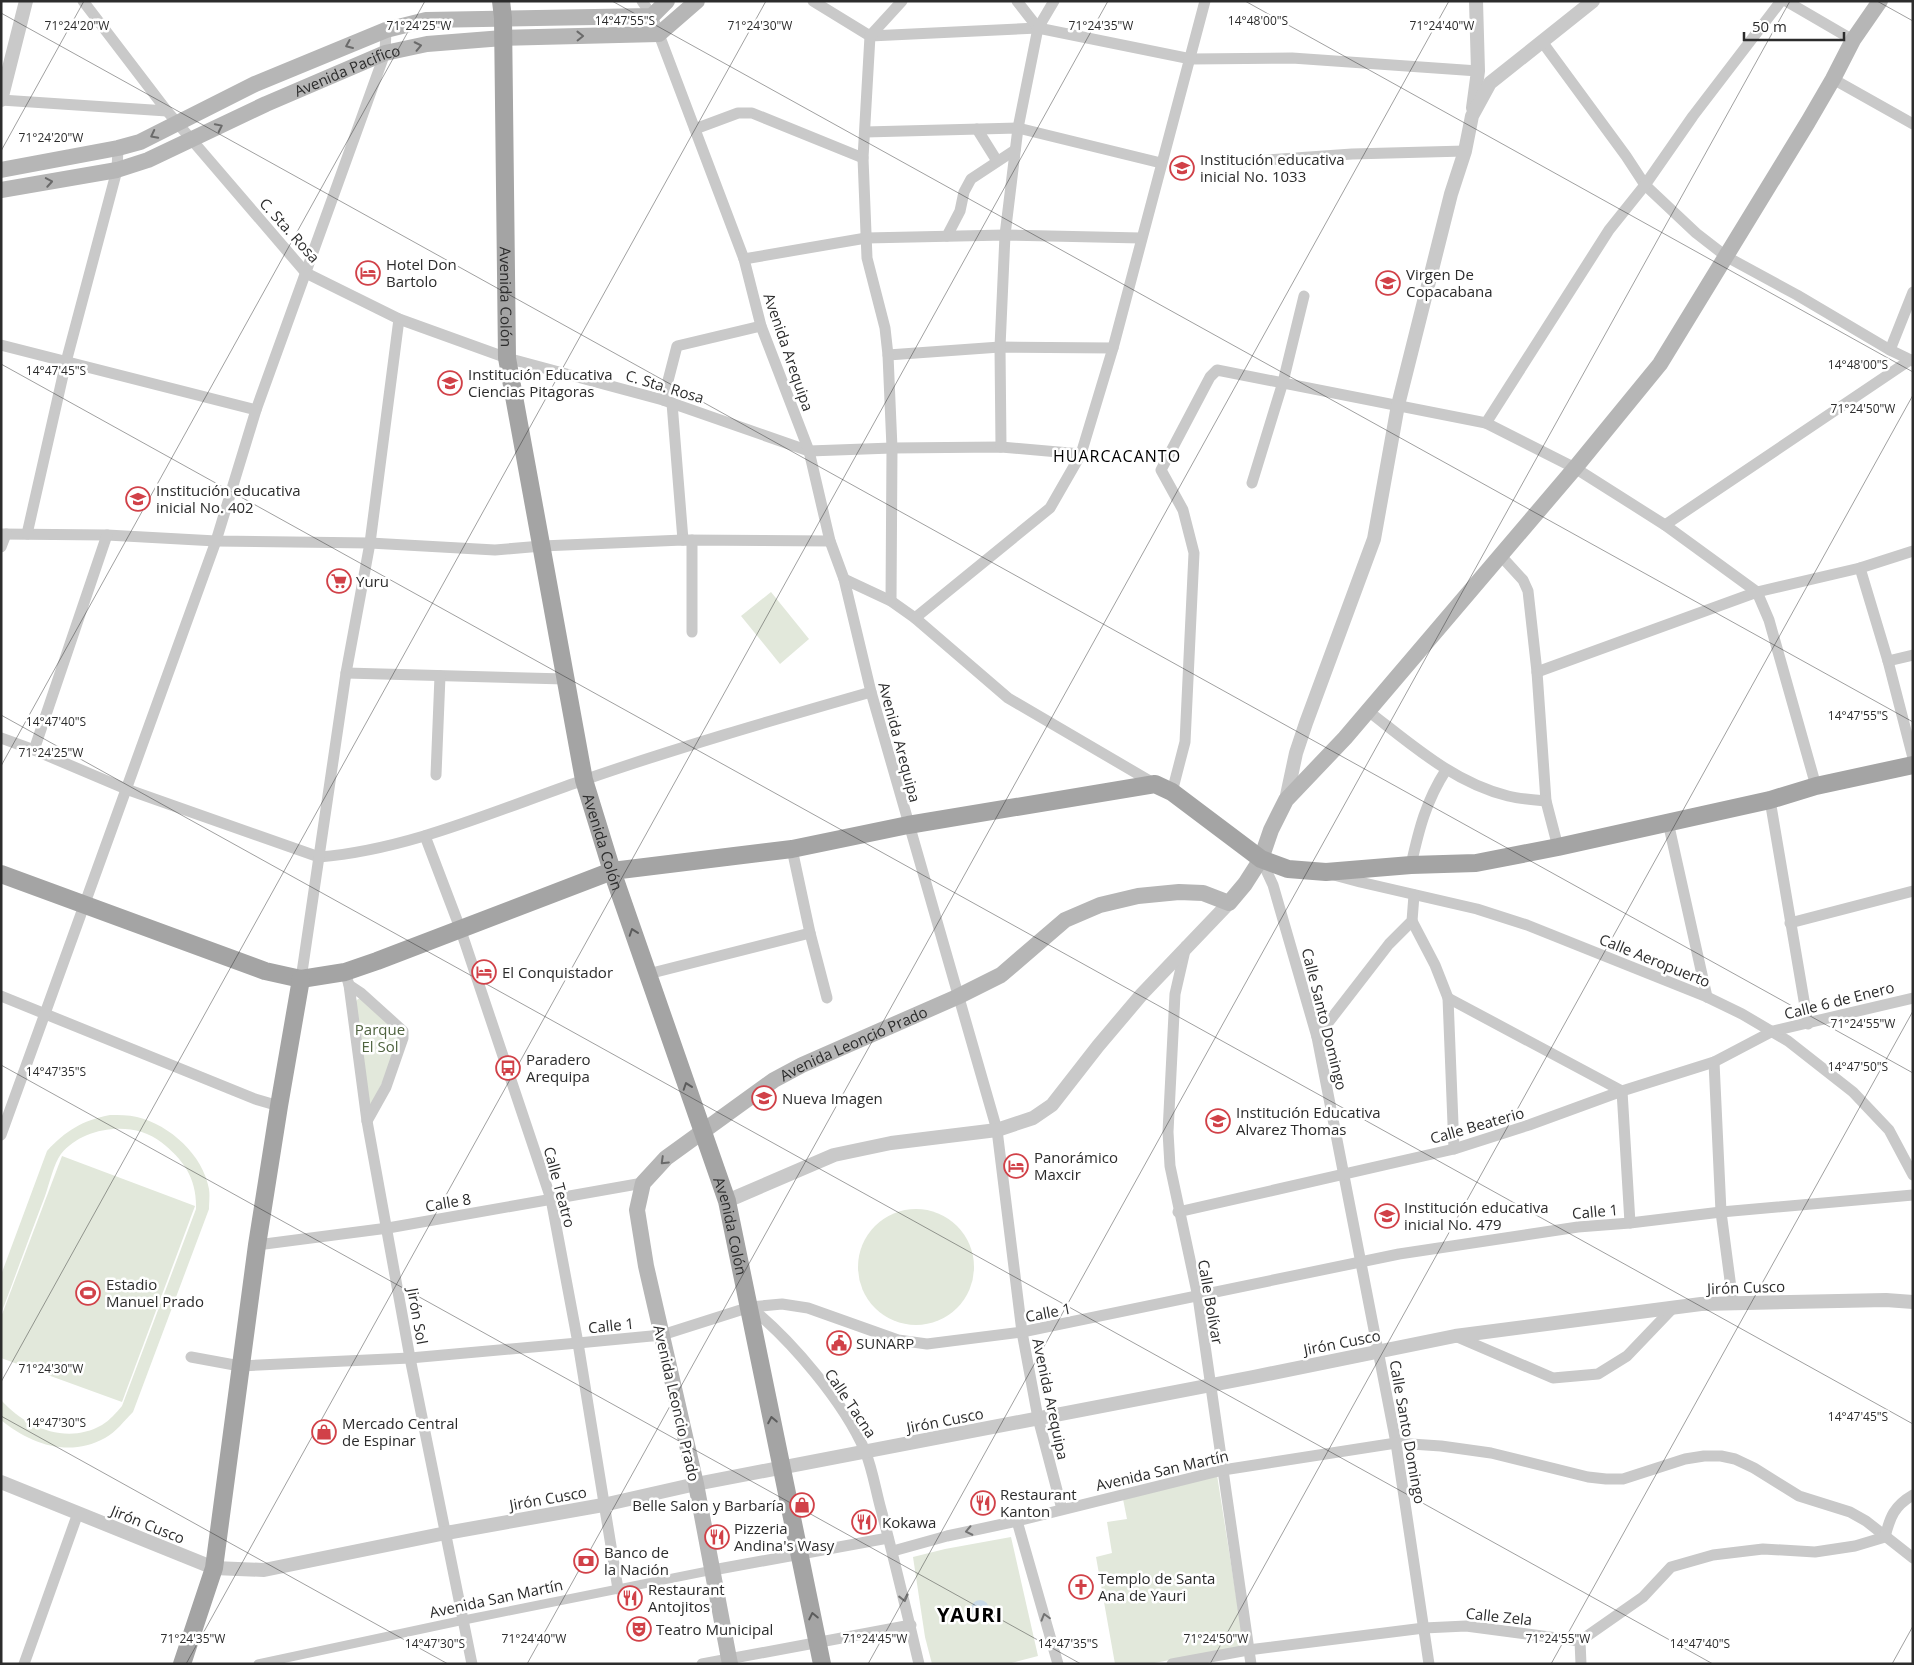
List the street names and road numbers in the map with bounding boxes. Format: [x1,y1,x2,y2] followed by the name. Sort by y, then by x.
[291,40,402,101] street label: Avenida Pacifico
[256,193,324,267] street label: C. Sta. Rosa
[496,247,517,347] street label: Avenida Colón
[759,290,819,414] street label: Avenida Arequipa
[623,365,707,407] street label: C. Sta. Rosa
[874,680,926,804] street label: Avenida Arequipa
[579,791,628,893] street label: Avenida Colón
[1597,929,1713,991] street label: Calle Aeropuerto
[1298,946,1352,1092] street label: Calle Santo Domingo
[1782,977,1896,1023] street label: Calle 6 de Enero
[776,1001,930,1085] street label: Avenida Leoncio Prado
[1428,1102,1526,1148] street label: Calle Beaterio
[540,1144,580,1230] street label: Calle Teatro
[709,1174,752,1277] street label: Avenida Colón
[423,1188,473,1216] street label: Calle 8
[1571,1199,1619,1223] street label: Calle 1
[1194,1258,1228,1346] street label: Calle Bolívar
[1705,1276,1785,1298] street label: Jirón Cusco
[403,1284,433,1346] street label: Jirón Sol
[1023,1298,1073,1326] street label: Calle 1
[587,1313,635,1337] street label: Calle 1
[649,1323,705,1483] street label: Avenida Leoncio Prado
[1300,1325,1382,1360] street label: Jirón Cusco
[1028,1337,1074,1461] street label: Avenida Arequipa
[1386,1359,1430,1505] street label: Calle Santo Domingo
[821,1365,881,1441] street label: Calle Tacna
[903,1403,985,1438] street label: Jirón Cusco
[1094,1445,1230,1495] street label: Avenida San Martín
[506,1481,588,1515] street label: Jirón Cusco
[106,1499,188,1548] street label: Jirón Cusco
[428,1574,564,1622] street label: Avenida San Martín
[1465,1603,1533,1629] street label: Calle Zela

